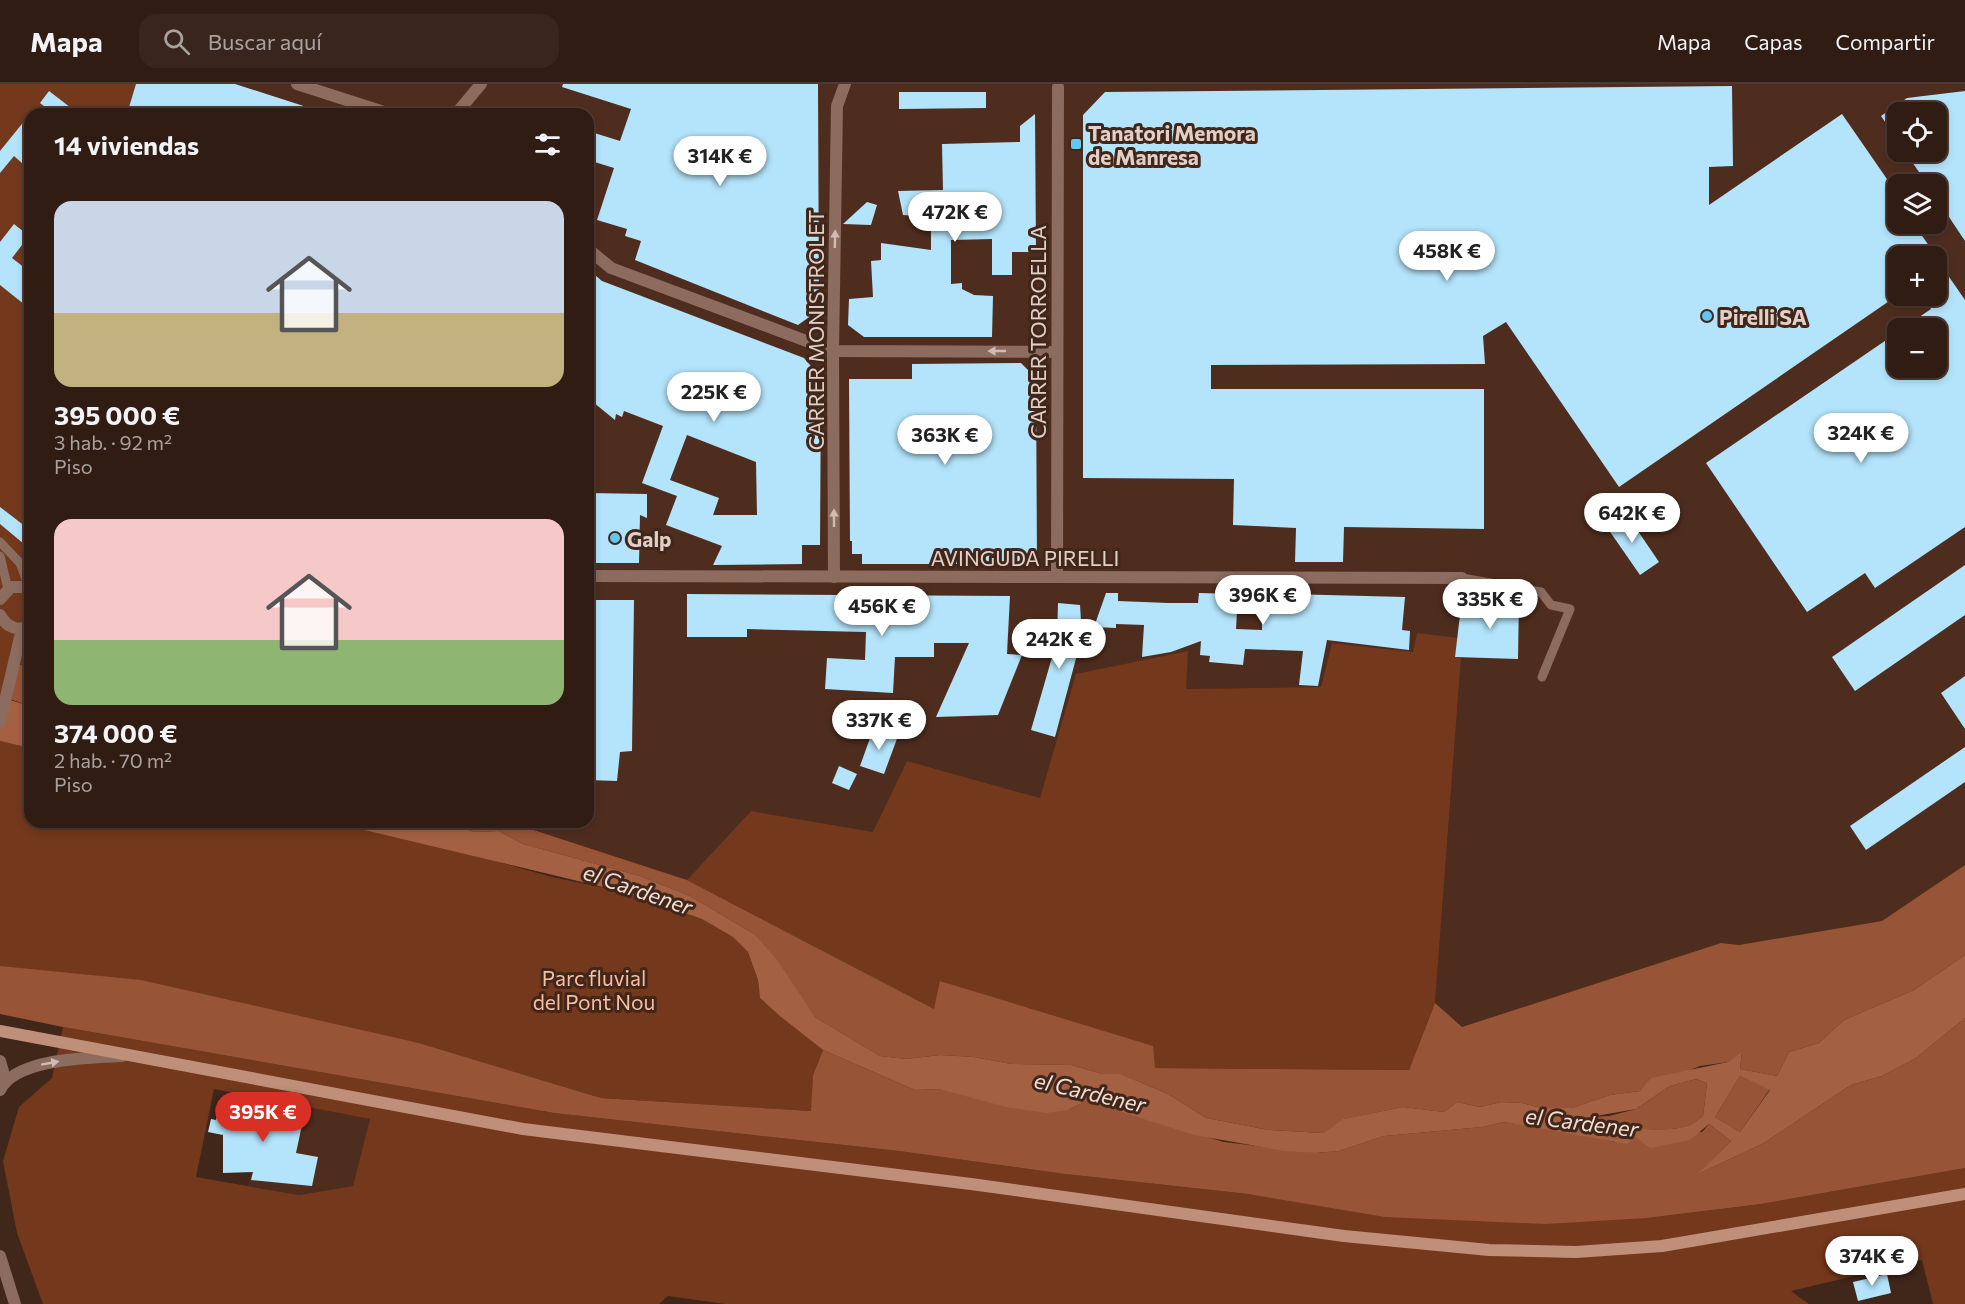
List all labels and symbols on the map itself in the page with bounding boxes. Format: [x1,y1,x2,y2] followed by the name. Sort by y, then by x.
[1088,120,1256,169] place label: Tanatori Memora de Manresa
[671,136,769,187] pin: 314K €
[1069,137,1083,151] marker: Tanatori Memora de Manresa
[906,192,1004,243] pin: 472K €
[803,210,828,450] street label: CARRER MONISTROLET
[1025,225,1050,439] street label: CARRER TORROELLA
[830,230,840,249] one-way arrow
[1398,231,1496,282] pin: 458K €
[1719,304,1807,329] place label: Pirelli SA
[1700,309,1714,323] marker: Pirelli SA
[988,346,1007,356] one-way arrow
[665,372,763,423] pin: 225K €
[1812,413,1910,464] pin: 324K €
[896,415,994,466] pin: 363K €
[1583,493,1681,544] pin: 642K €
[829,509,839,528] one-way arrow
[627,526,672,551] place label: Galp
[608,531,622,545] marker: Galp
[931,545,1119,570] street label: AVINGUDA PIRELLI
[1214,575,1312,626] pin: 396K €
[1441,579,1539,630] pin: 335K €
[833,586,931,637] pin: 456K €
[1010,619,1108,670] pin: 242K €
[830,700,928,751] pin: 337K €
[580,858,697,921] water label: el Cardener
[533,965,655,1014] park label: Parc fluvial del Pont Nou
[41,1058,60,1067] one-way arrow
[1032,1066,1150,1118] water label: el Cardener
[214,1092,312,1143] pin: 395K €
[1524,1102,1641,1142] water label: el Cardener
[1823,1236,1921,1287] pin: 374K €

